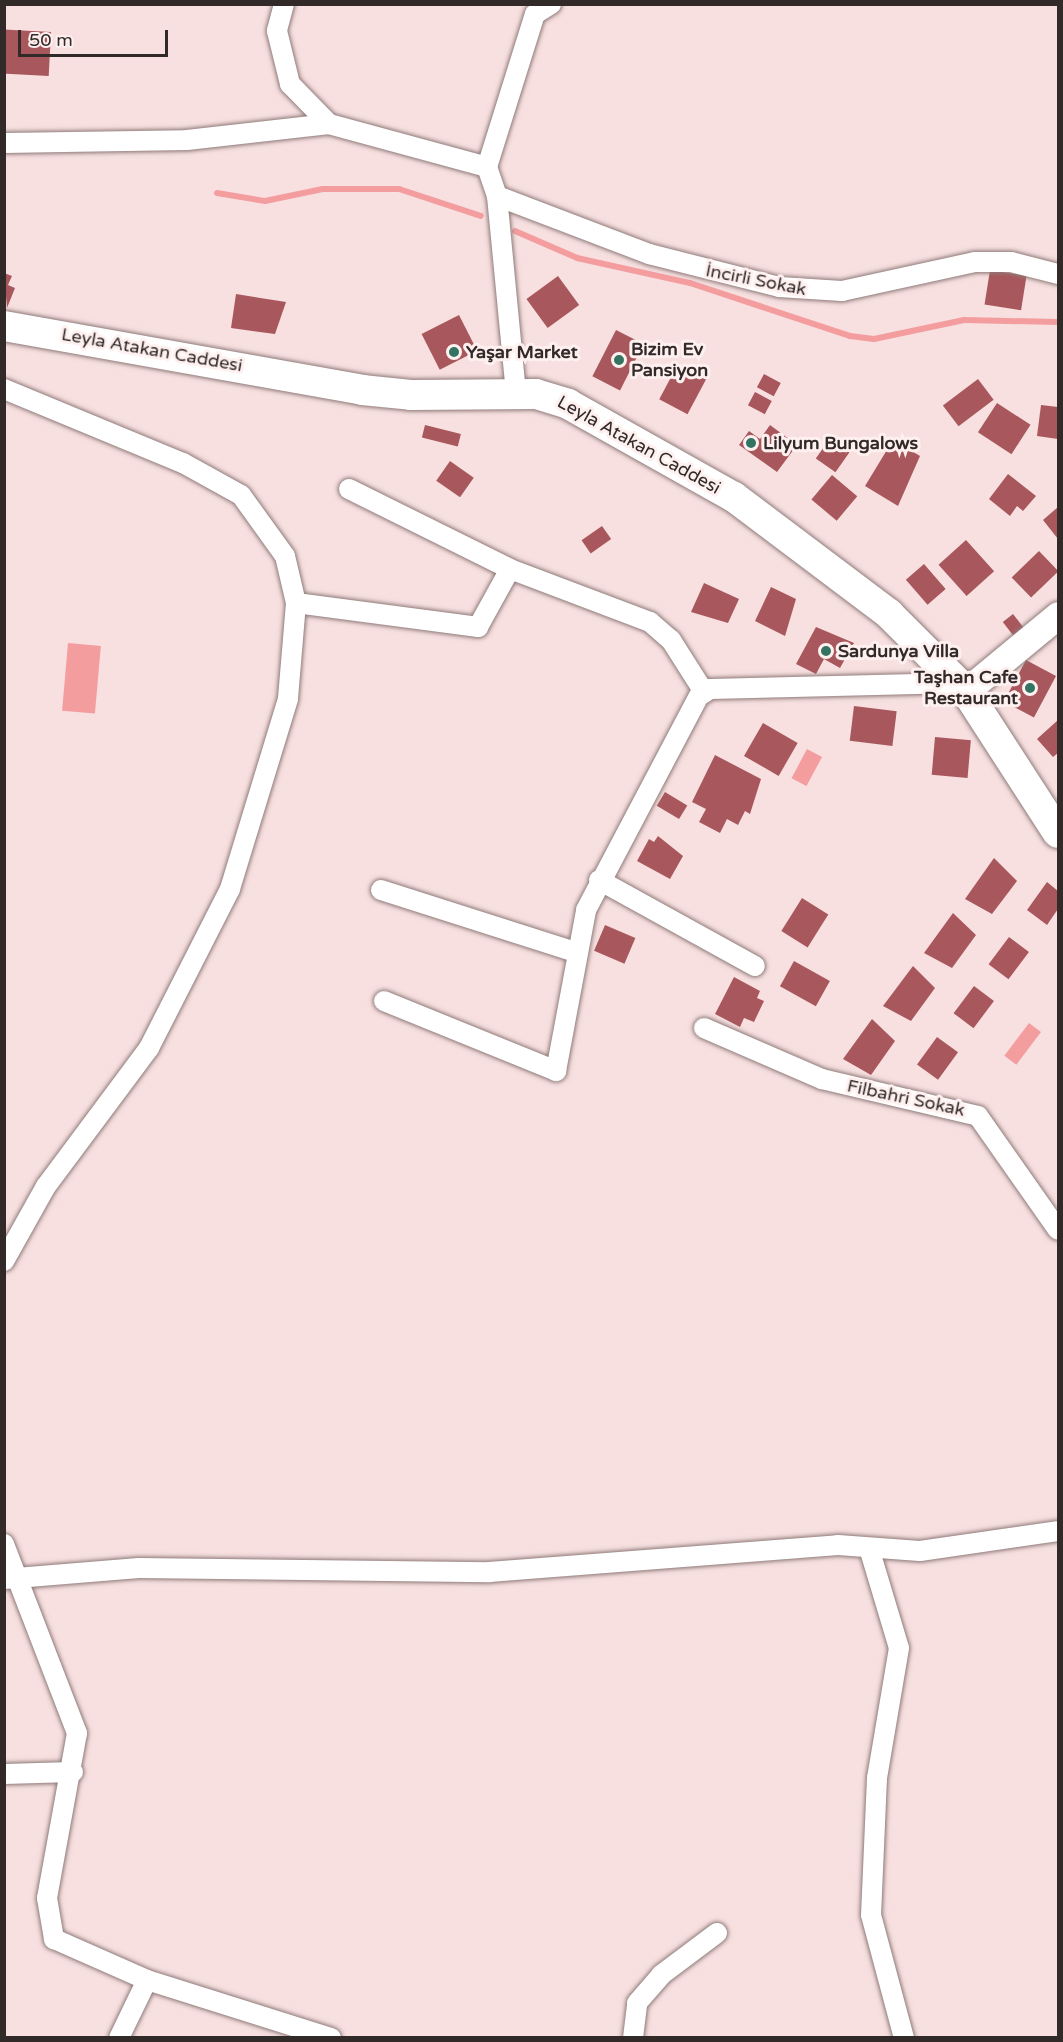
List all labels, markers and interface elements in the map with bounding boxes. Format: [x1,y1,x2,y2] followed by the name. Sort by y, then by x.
[21,18,171,56] scale bar
[29,29,73,51] text: 50 m
[704,260,808,300] street label: İncirli Sokak
[60,323,244,377] street label: Leyla Atakan Caddesi
[631,339,708,382] place label: Bizim Ev Pansiyon
[466,341,578,363] place label: Yaşar Market
[447,345,461,359] marker: Yaşar Market
[612,353,626,367] marker: Bizim Ev Pansiyon
[554,391,724,499] street label: Leyla Atakan Caddesi
[763,432,918,454] place label: Lilyum Bungalows
[744,436,758,450] marker: Lilyum Bungalows
[838,640,959,662] place label: Sardunya Villa
[819,644,833,658] marker: Sardunya Villa
[914,667,1018,710] place label: Taşhan Cafe Restaurant
[1023,681,1037,695] marker: Taşhan Cafe Restaurant
[845,1075,967,1121] street label: Filbahri Sokak

